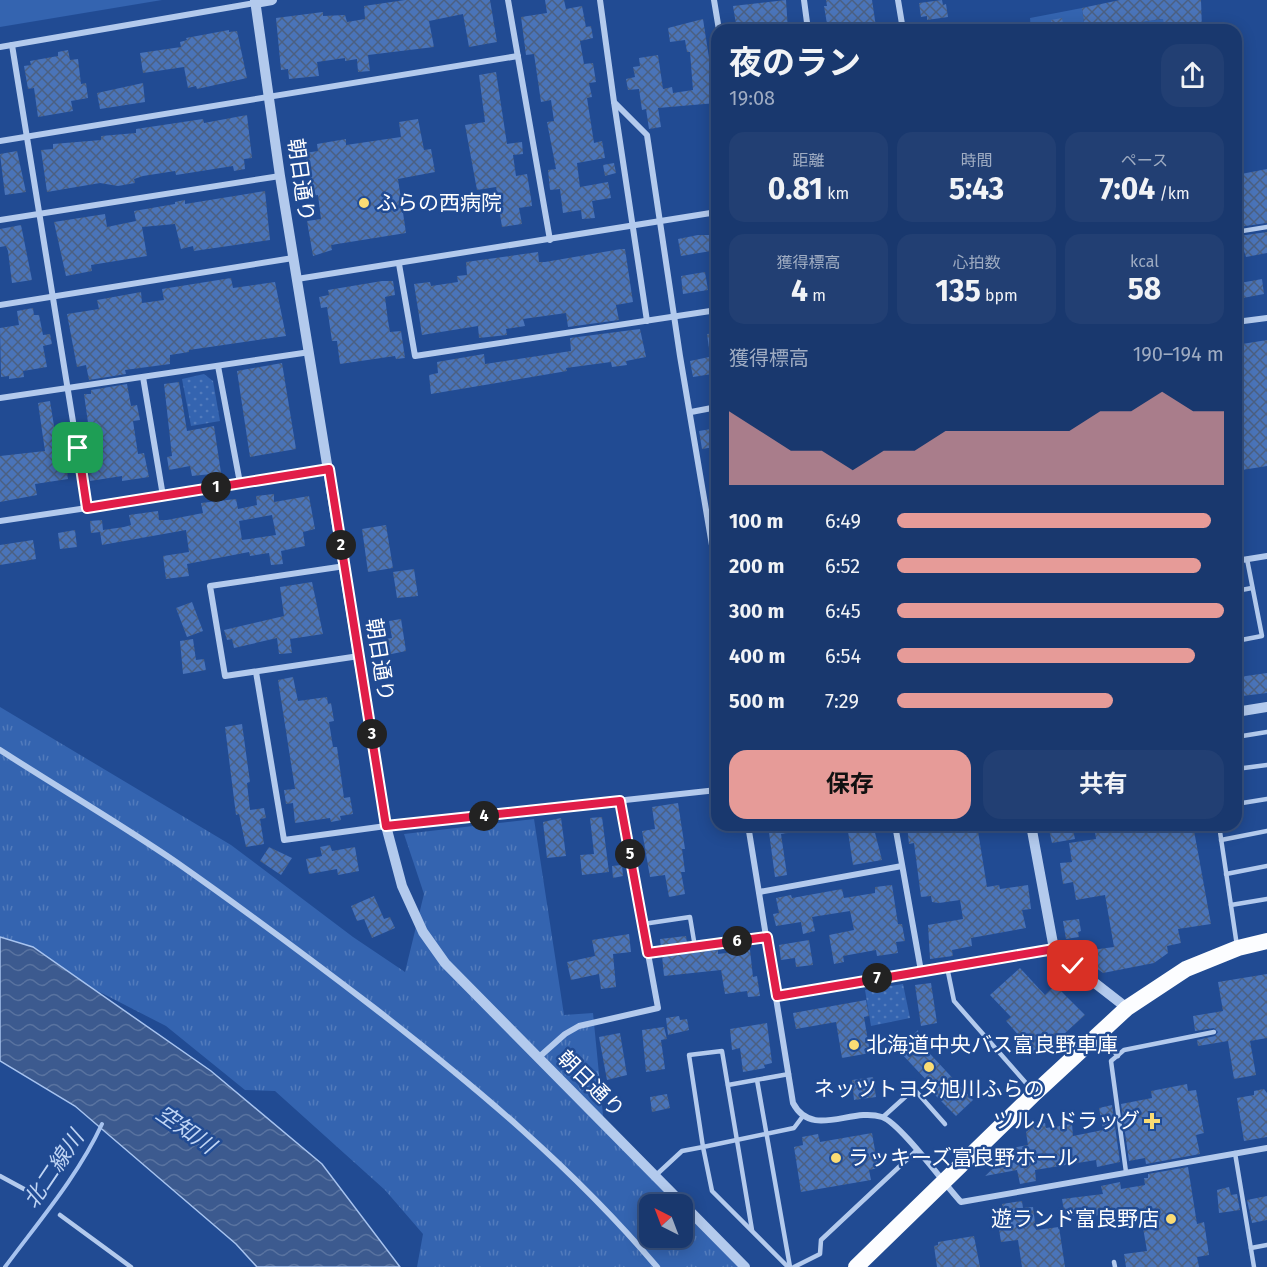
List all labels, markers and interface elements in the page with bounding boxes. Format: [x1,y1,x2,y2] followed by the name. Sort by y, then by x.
[729,43,861,83] text: 夜のラン
[1161,44,1224,107] button: share
[729,86,775,110] text: 19:08
[282,137,320,223] street label: 朝日通り
[792,151,825,170] text: 距離
[960,151,993,170] text: 時間
[1121,151,1168,170] text: ペース
[768,171,823,207] text: 0.81
[949,171,1004,207] text: 5:43
[1099,171,1155,207] text: 7:04
[823,184,849,203] text: km
[1155,184,1190,203] text: /km
[376,190,502,216] place label: ふらの西病院
[357,196,371,210] marker: ふらの西病院
[1130,252,1159,271] text: kcal
[776,253,841,272] text: 獲得標高
[952,253,1001,272] text: 心拍数
[1128,271,1161,307] text: 58
[791,273,808,309] text: 4
[935,273,981,309] text: 135
[808,286,826,305] text: m
[981,286,1018,305] text: bpm
[1133,342,1224,366] text: 190–194 m
[729,346,809,370] text: 獲得標高
[52,422,103,473] pin
[61,431,94,464] icon: arrive
[201,472,231,502] pin: 1
[212,477,220,496] text: 1
[729,509,783,533] text: 100 m
[825,509,861,533] text: 6:49
[326,530,356,560] pin: 2
[337,535,345,554] text: 2
[729,554,784,578] text: 200 m
[825,554,860,578] text: 6:52
[729,599,784,623] text: 300 m
[825,599,861,623] text: 6:45
[361,616,399,704] street label: 朝日通り
[729,644,785,668] text: 400 m
[825,644,861,668] text: 6:54
[729,689,785,713] text: 500 m
[825,689,859,713] text: 7:29
[357,719,387,749] pin: 3
[368,724,376,743] text: 3
[729,750,971,819] button: 保存
[983,750,1224,819] button: 共有
[469,801,499,831] pin: 4
[479,806,489,825] text: 4
[615,839,645,869] pin: 5
[626,844,634,863] text: 5
[722,926,752,956] pin: 6
[732,931,742,950] text: 6
[1047,940,1098,991] pin
[1056,949,1089,982] icon: check
[862,963,892,993] pin: 7
[873,968,881,987] text: 7
[866,1032,1118,1058] place label: 北海道中央バス富良野車庫
[847,1038,861,1052] marker: 北海道中央バス富良野車庫
[552,1045,630,1123] street label: 朝日通り
[922,1060,936,1074] marker: ネッツトヨタ旭川ふらの
[814,1076,1045,1102] place label: ネッツトヨタ旭川ふらの
[151,1099,222,1161] water label: 空知川
[993,1108,1140,1134] place label: ツルハドラッグ
[1145,1114,1159,1128] marker: ツルハドラッグ
[18,1124,90,1213] water label: 北二線川
[848,1145,1078,1171] place label: ラッキーズ富良野ホール
[829,1151,843,1165] marker: ラッキーズ富良野ホール
[639,1194,693,1248] north arrow
[639,1194,693,1248] map controls
[991,1206,1159,1232] place label: 遊ランド富良野店
[1164,1212,1178,1226] marker: 遊ランド富良野店

